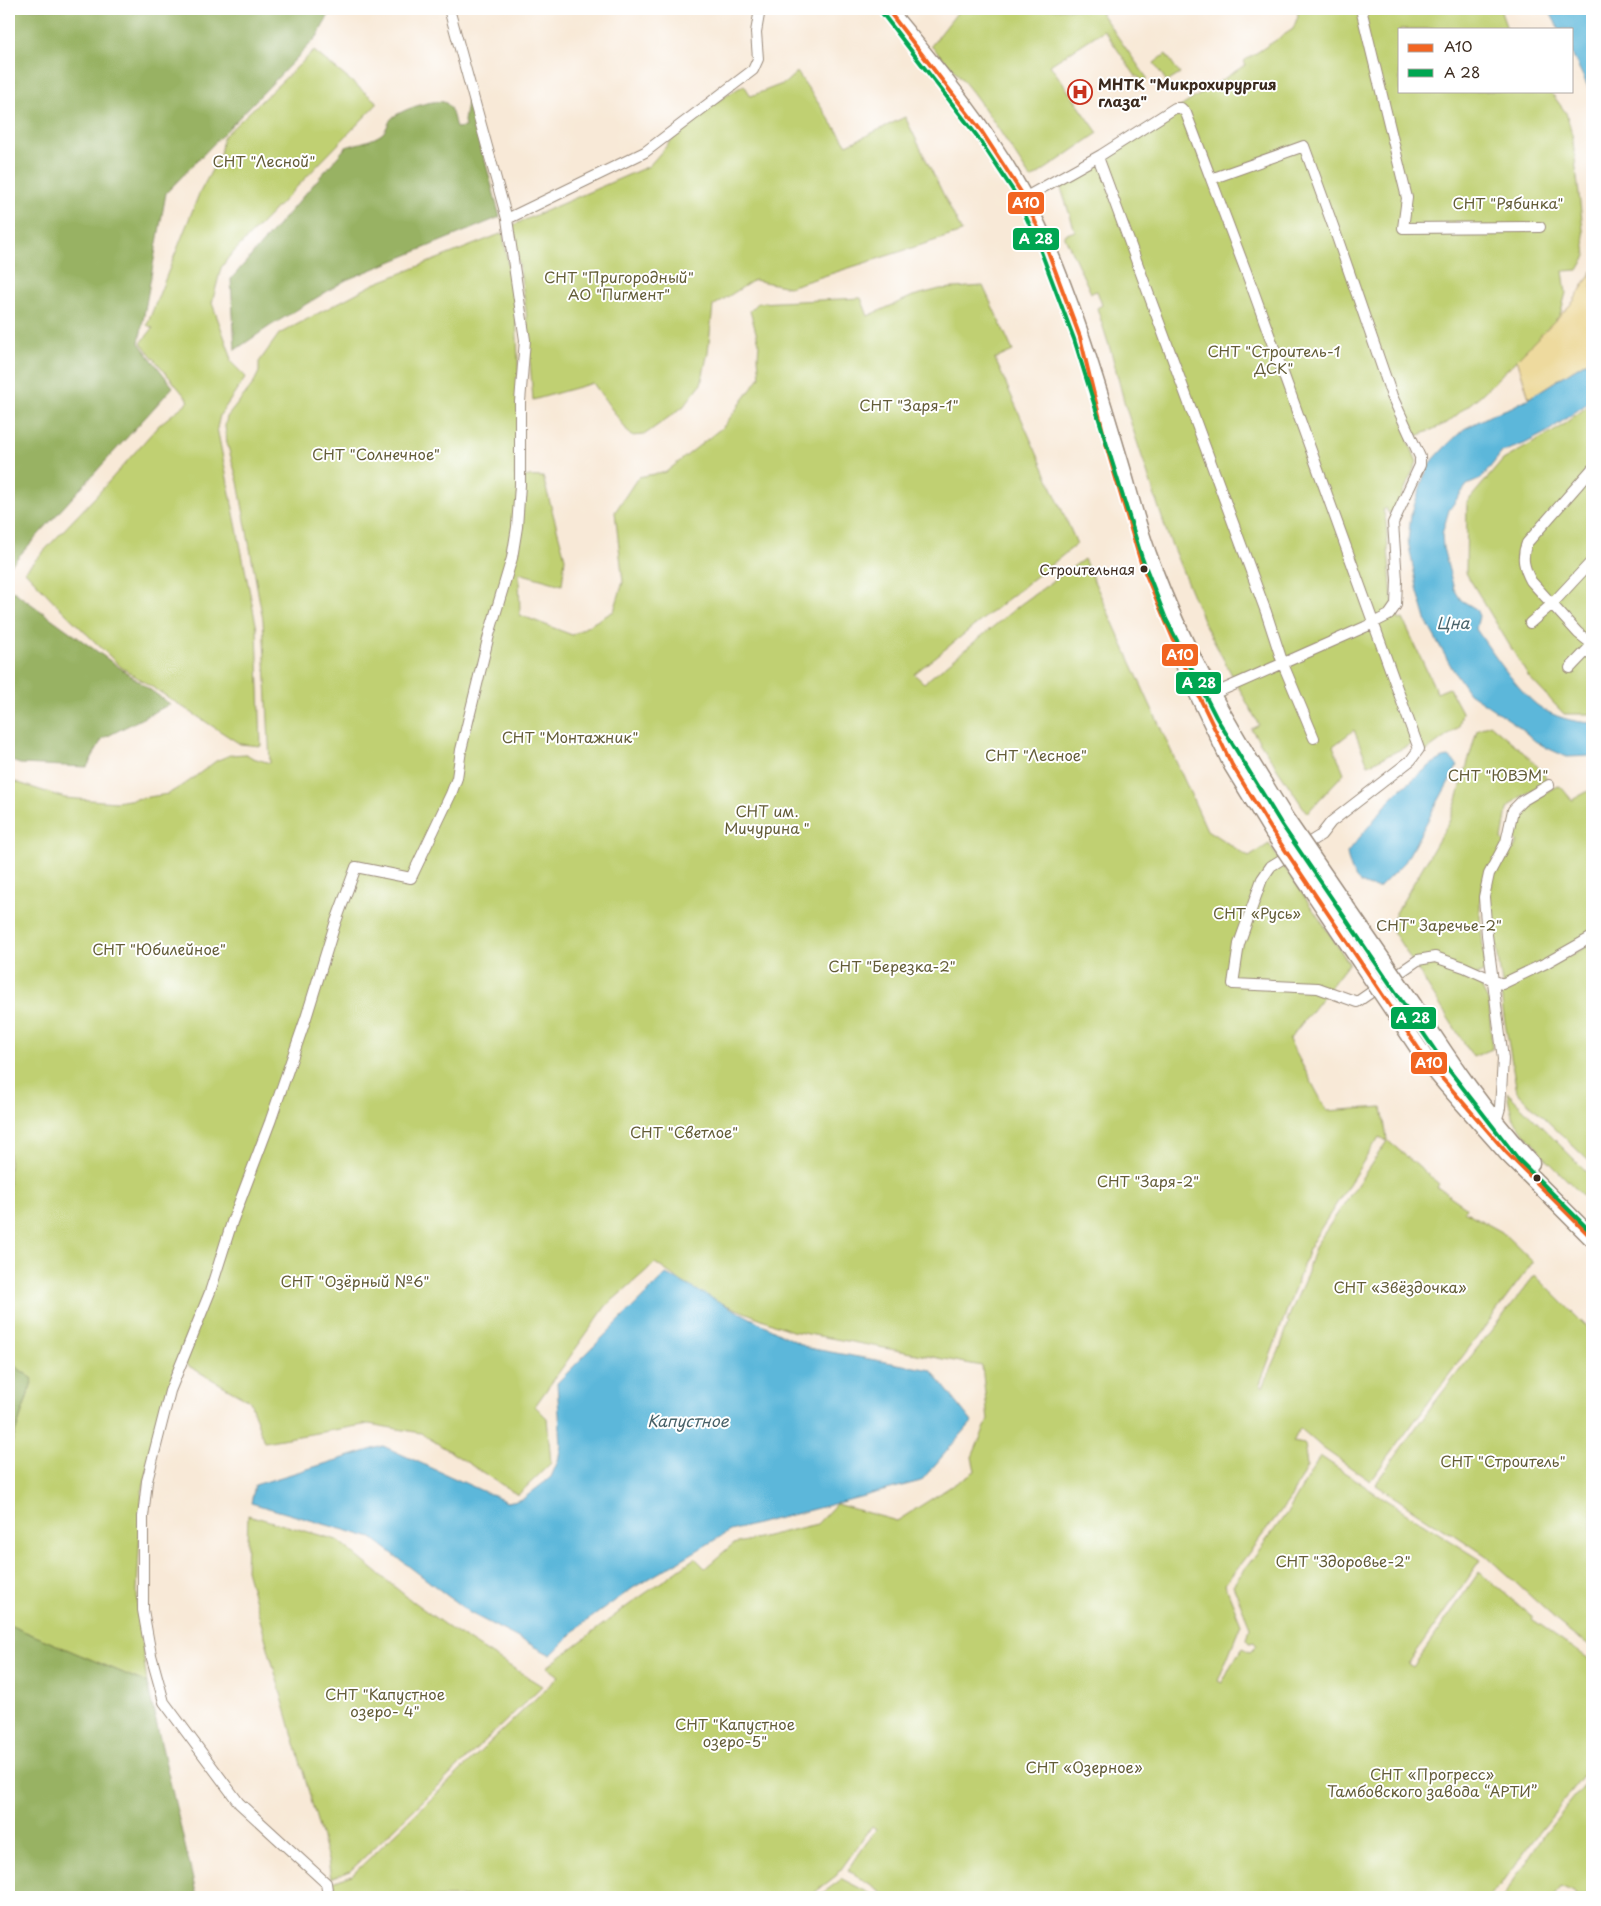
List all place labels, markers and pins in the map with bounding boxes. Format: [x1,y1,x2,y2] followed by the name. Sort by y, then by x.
[1098,72,1277,112] place label: МНТК "Микрохирургия глаза"
[1067,79,1093,105] hospital icon: МНТК "Микрохирургия глаза"
[1039,559,1135,580] place label: Строительная
[1139,564,1149,574] marker: Строительная
[1532,1173,1542,1183] unlabelled marker

